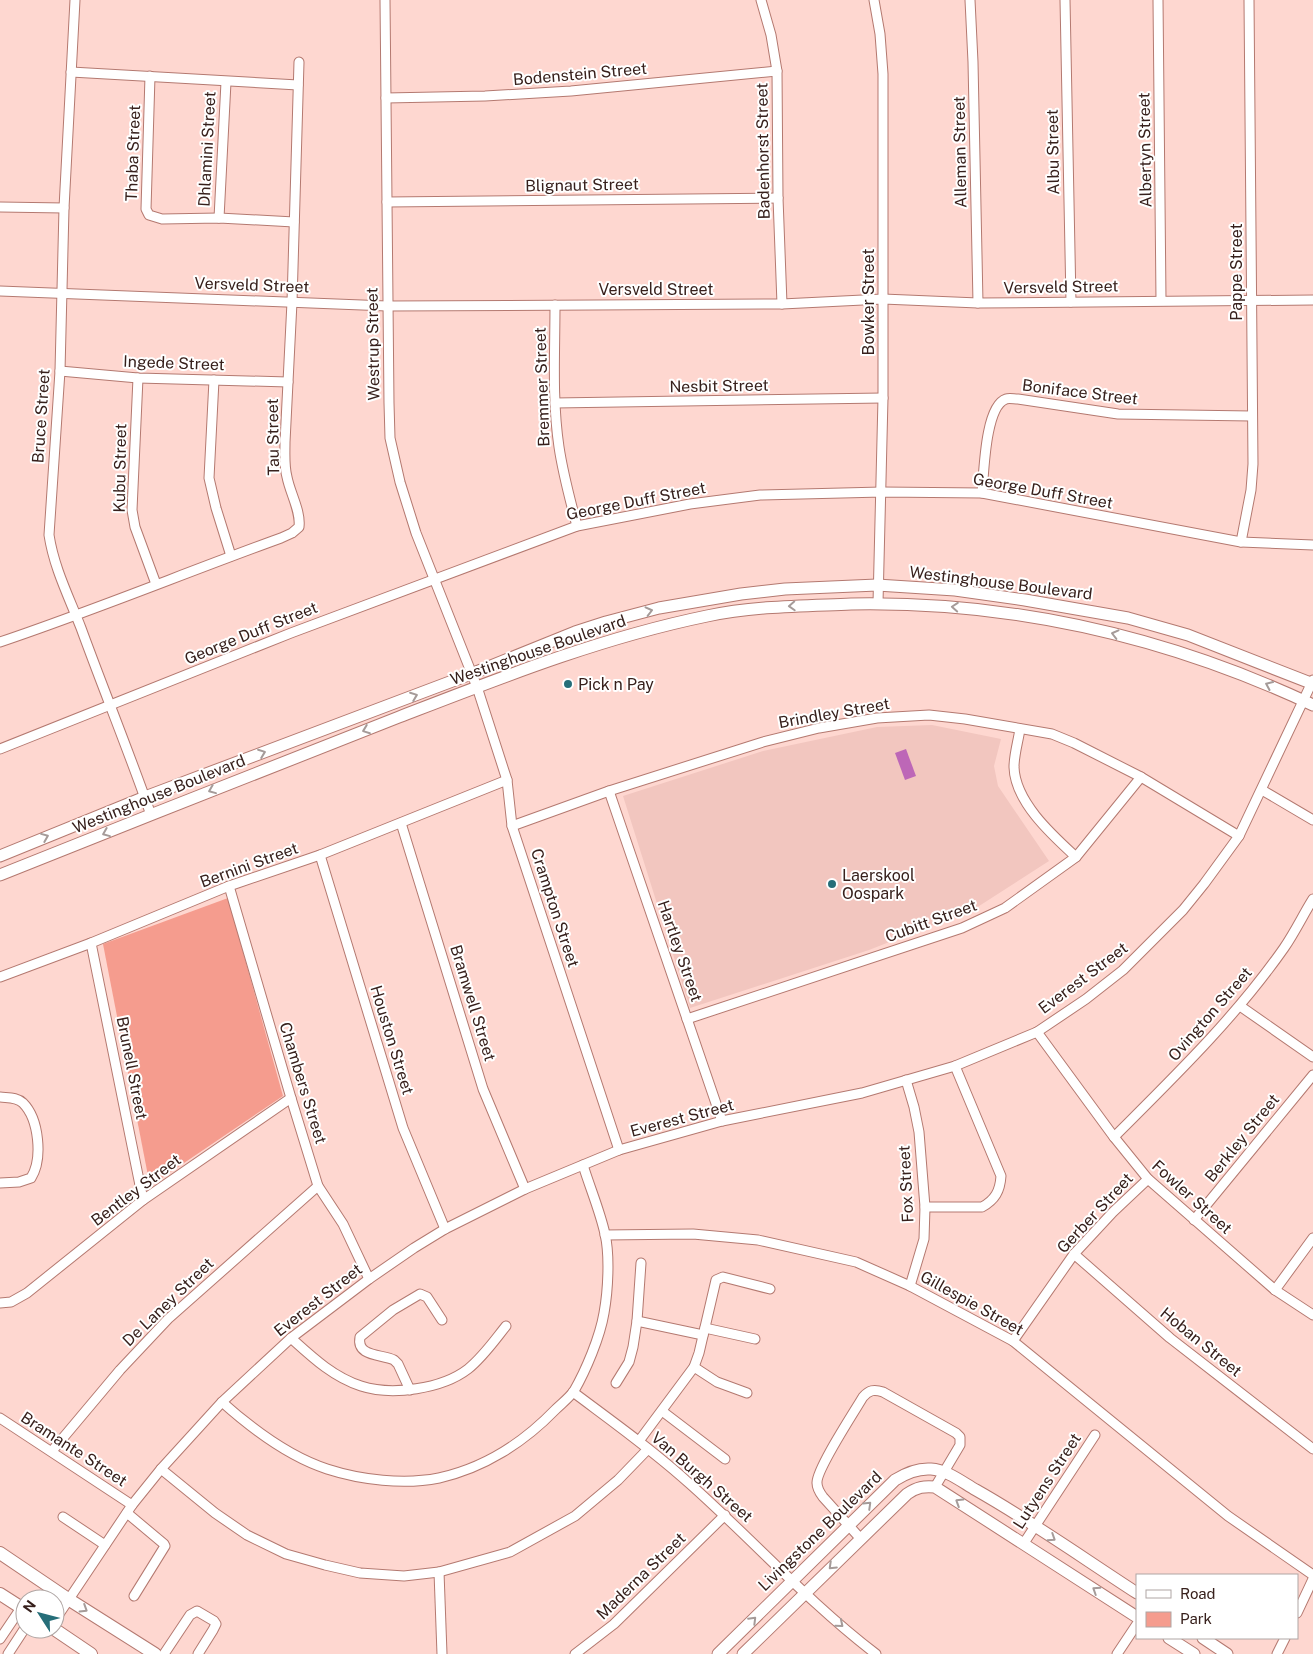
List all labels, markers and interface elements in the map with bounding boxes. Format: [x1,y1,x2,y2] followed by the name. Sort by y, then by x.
[512,59,648,89] street label: Bodenstein Street
[752,83,774,219] street label: Badenhorst Street
[194,91,220,207] street label: Dhlamini Street
[1134,92,1156,208] street label: Albertyn Street
[950,96,970,208] street label: Alleman Street
[122,104,144,202] street label: Thaba Street
[1043,109,1063,195] street label: Albu Street
[525,175,639,195] street label: Blignaut Street
[1227,223,1246,321] street label: Pappe Street
[859,249,878,355] street label: Bowker Street
[194,273,310,297] street label: Versveld Street
[1003,276,1119,298] street label: Versveld Street
[599,280,713,299] street label: Versveld Street
[363,287,383,401] street label: Westrup Street
[530,327,554,447] street label: Bremmer Street
[123,352,225,374] street label: Ingede Street
[28,368,54,464] street label: Bruce Street
[1021,375,1139,409] street label: Boniface Street
[669,376,769,396] street label: Nesbit Street
[263,398,283,476] street label: Tau Street
[110,423,130,513] street label: Kubu Street
[972,469,1114,513] street label: George Duff Street
[565,478,707,524] street label: George Duff Street
[908,562,1094,604] street label: Westinghouse Boulevard
[182,598,320,668] street label: George Duff Street
[788,601,796,612] one-way arrow
[950,602,958,613] one-way arrow
[644,606,652,616] one-way arrow
[448,611,628,689] street label: Westinghouse Boulevard
[1110,629,1119,640] one-way arrow
[578,675,654,694] place label: Pick n Pay
[562,678,574,690] marker: Pick n Pay
[1265,681,1274,692] one-way arrow
[409,692,418,702] one-way arrow
[777,694,891,732] street label: Brindley Street
[362,724,371,734] one-way arrow
[257,749,266,759] one-way arrow
[70,751,248,837] street label: Westinghouse Boulevard
[208,784,217,794] one-way arrow
[102,827,111,837] one-way arrow
[40,833,49,844] one-way arrow
[197,838,301,892] street label: Bernini Street
[527,846,583,970] street label: Crampton Street
[842,866,915,903] place label: Laerskool Oospark
[826,878,838,890] marker: Laerskool Oospark
[883,896,979,946] street label: Cubitt Street
[654,898,706,1004] street label: Hartley Street
[1035,938,1131,1018] street label: Everest Street
[446,943,500,1063] street label: Bramwell Street
[1164,963,1256,1065] street label: Ovington Street
[366,983,418,1097] street label: Houston Street
[113,1015,151,1121] street label: Brunell Street
[275,1020,331,1146] street label: Chambers Street
[1201,1090,1283,1186] street label: Berkley Street
[628,1095,736,1141] street label: Everest Street
[894,1145,918,1223] street label: Fox Street
[87,1150,185,1230] street label: Bentley Street
[1148,1156,1236,1238] street label: Fowler Street
[1053,1169,1137,1257] street label: Gerber Street
[119,1254,217,1350] street label: De Laney Street
[270,1260,366,1340] street label: Everest Street
[917,1267,1027,1339] street label: Gillespie Street
[1156,1303,1246,1381] street label: Hoban Street
[17,1408,131,1490] street label: Bramante Street
[647,1428,757,1526] street label: Van Burgh Street
[1009,1430,1085,1532] street label: Lutyens Street
[754,1467,886,1595] street label: Livingstone Boulevard
[955,1499,964,1509] one-way arrow
[863,1502,872,1511] one-way arrow
[592,1529,690,1623] street label: Maderna Street
[1046,1532,1055,1541] one-way arrow
[828,1560,837,1569] one-way arrow
[1136,1574,1298,1639] legend
[1180,1585,1216,1602] text: Road
[1092,1587,1102,1596] one-way arrow
[15,1589,65,1639] north arrow
[20,1597,39,1615] text: N
[78,1603,87,1613] one-way arrow
[1180,1610,1212,1627] text: Park
[747,1616,756,1625] one-way arrow
[834,1618,843,1627] one-way arrow

